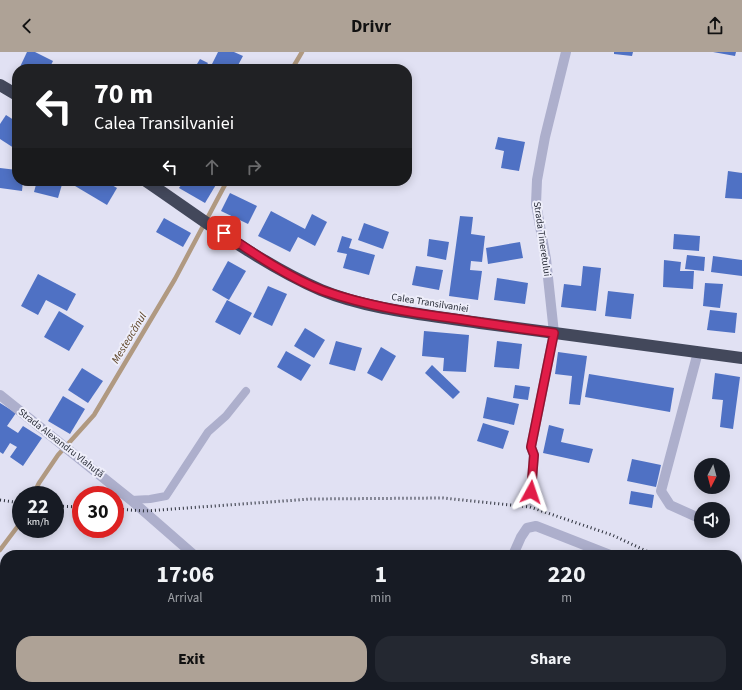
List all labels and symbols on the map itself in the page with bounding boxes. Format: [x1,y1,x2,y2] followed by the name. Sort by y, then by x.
[530,201,554,277] street label: Strada Tineretului
[207,216,241,250] pin
[390,290,470,316] street label: Calea Transilvaniei
[108,310,150,366] water label: Mesteacănul
[15,405,107,481] street label: Strada Alexandru Vlahuță
[694,458,730,494] north arrow
[510,471,552,513] position arrow
[72,486,124,538] speed limit sign: 30

